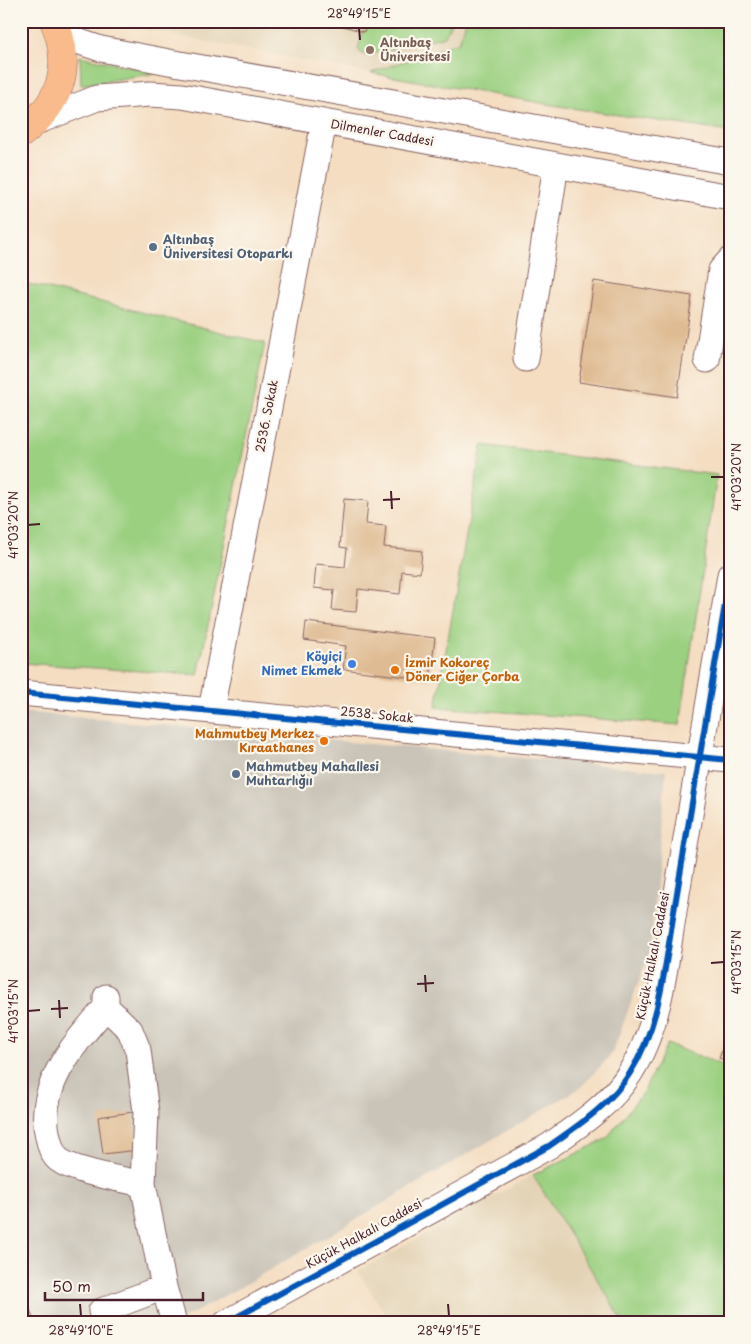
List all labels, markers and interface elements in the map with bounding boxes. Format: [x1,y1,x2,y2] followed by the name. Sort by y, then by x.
[327,4,391,22] text: 28°49'15"E
[380,33,450,65] place label: Altınbaş Üniversitesi
[364,44,376,56] marker: Altınbaş Üniversitesi
[329,114,435,150] street label: Dilmenler Caddesi
[163,230,292,262] place label: Altınbaş Üniversitesi Otoparkı
[147,241,159,253] marker: Altınbaş Üniversitesi Otoparkı
[250,378,282,454] street label: 2536. Sokak
[727,443,745,511] text: 41°03'20"N
[4,491,22,559] text: 41°03'20"N
[261,647,343,679] place label: Köyiçi Nimet Ekmek
[405,653,520,685] place label: İzmir Kokoreç Döner Ciğer Çorba
[346,658,358,670] marker: Köyiçi Nimet Ekmek
[389,664,401,676] marker: İzmir Kokoreç Döner Ciğer Çorba
[340,701,415,727] street label: 2538. Sokak
[195,724,314,756] place label: Mahmutbey Merkez Kıraathanes
[318,735,330,747] marker: Mahmutbey Merkez Kıraathanes
[246,757,379,789] place label: Mahmutbey Mahallesi Muhtarlığıı
[230,768,242,780] marker: Mahmutbey Mahallesi Muhtarlığıı
[631,890,673,1021] street label: Küçük Halkalı Caddesi
[727,930,745,994] text: 41°03'15"N
[4,979,22,1043] text: 41°03'15"N
[302,1194,425,1273] street label: Küçük Halkalı Caddesi
[45,1269,202,1301] scale bar
[52,1274,91,1297] text: 50 m
[48,1321,114,1339] text: 28°49'10"E
[417,1321,481,1339] text: 28°49'15"E

